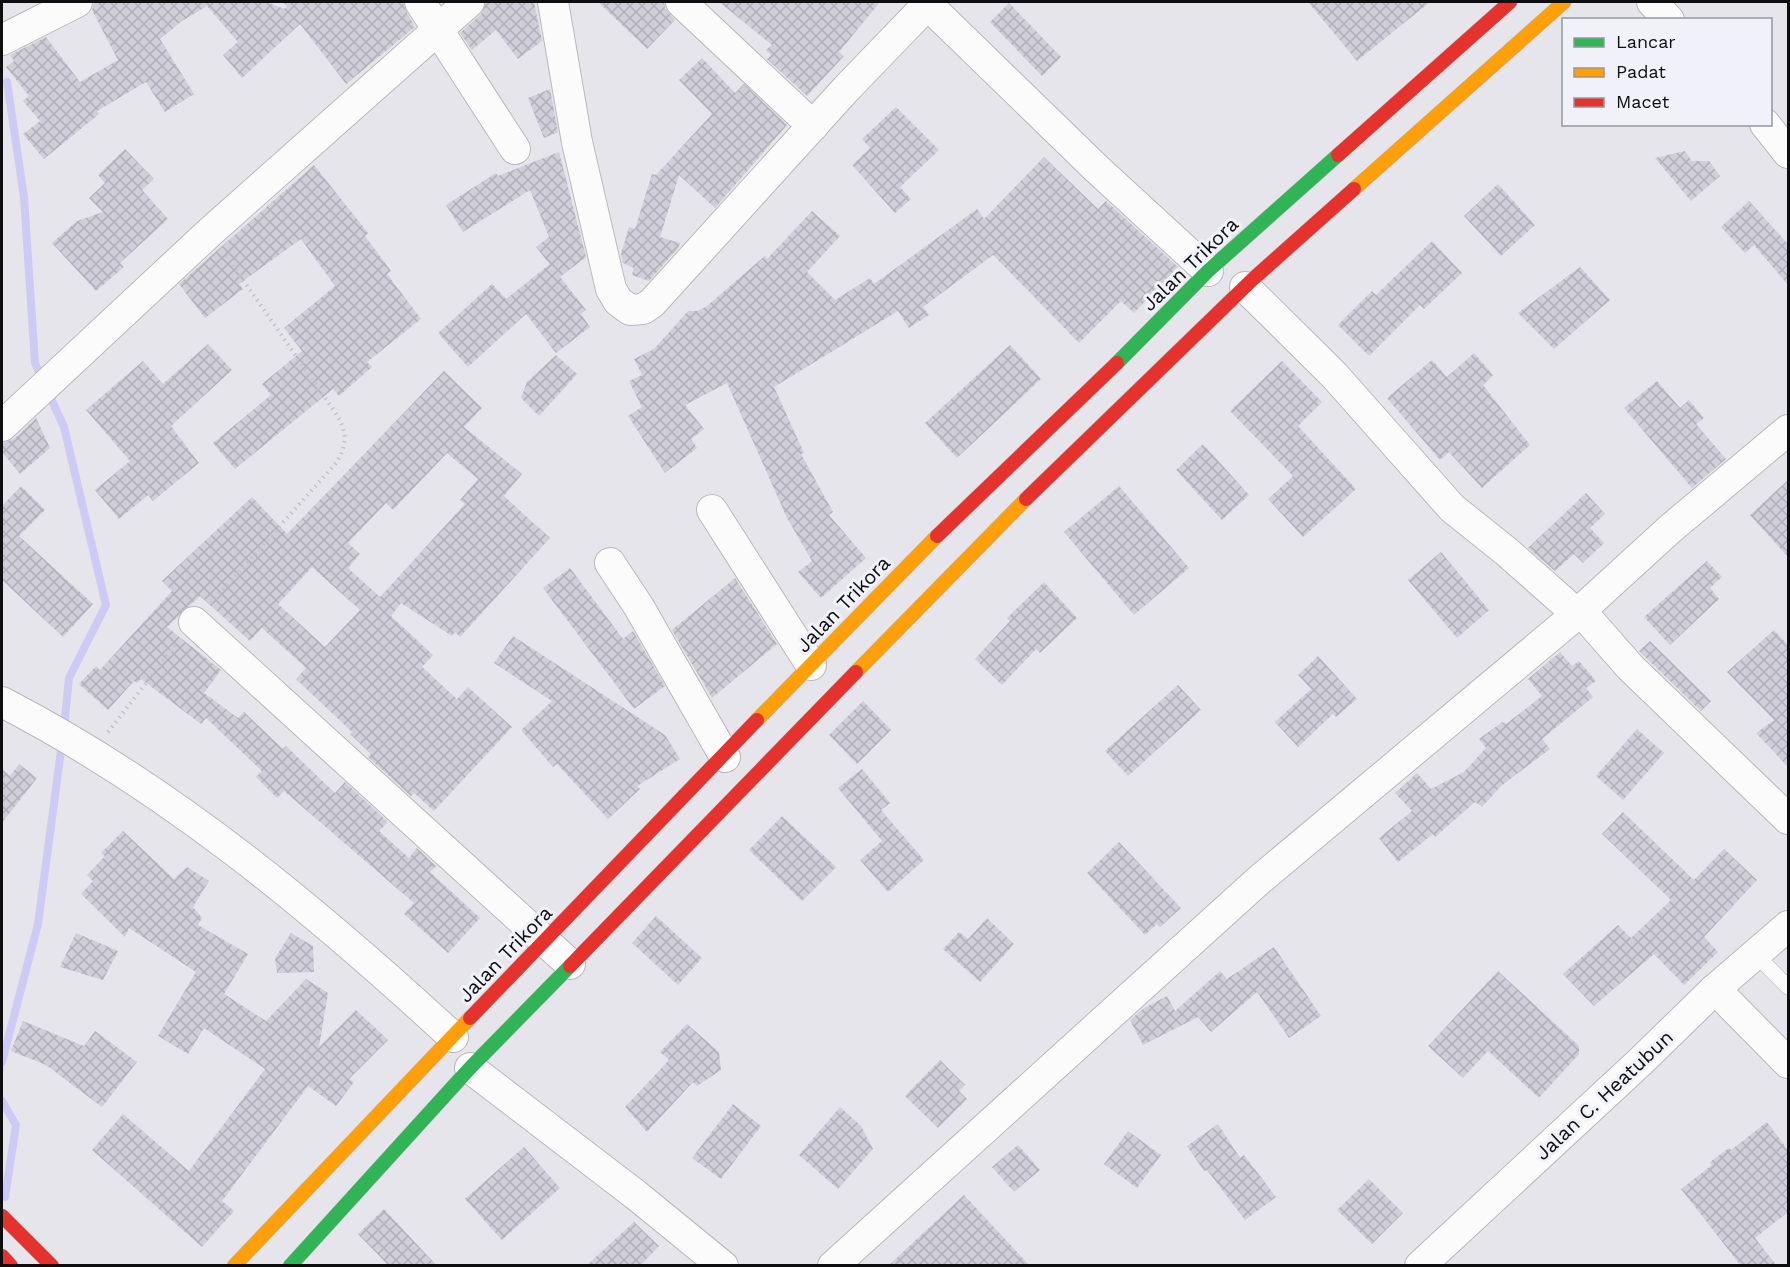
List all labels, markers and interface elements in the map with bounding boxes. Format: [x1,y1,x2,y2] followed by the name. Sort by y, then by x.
[1562,18,1772,126] legend
[1616,31,1676,52] text: Lancar
[1616,61,1666,82] text: Padat
[1616,91,1670,112] text: Macet
[1137,212,1243,316] street label: Jalan Trikora
[791,551,895,657] street label: Jalan Trikora
[453,901,557,1007] street label: Jalan Trikora
[1530,1025,1678,1165] street label: Jalan C. Heatubun

